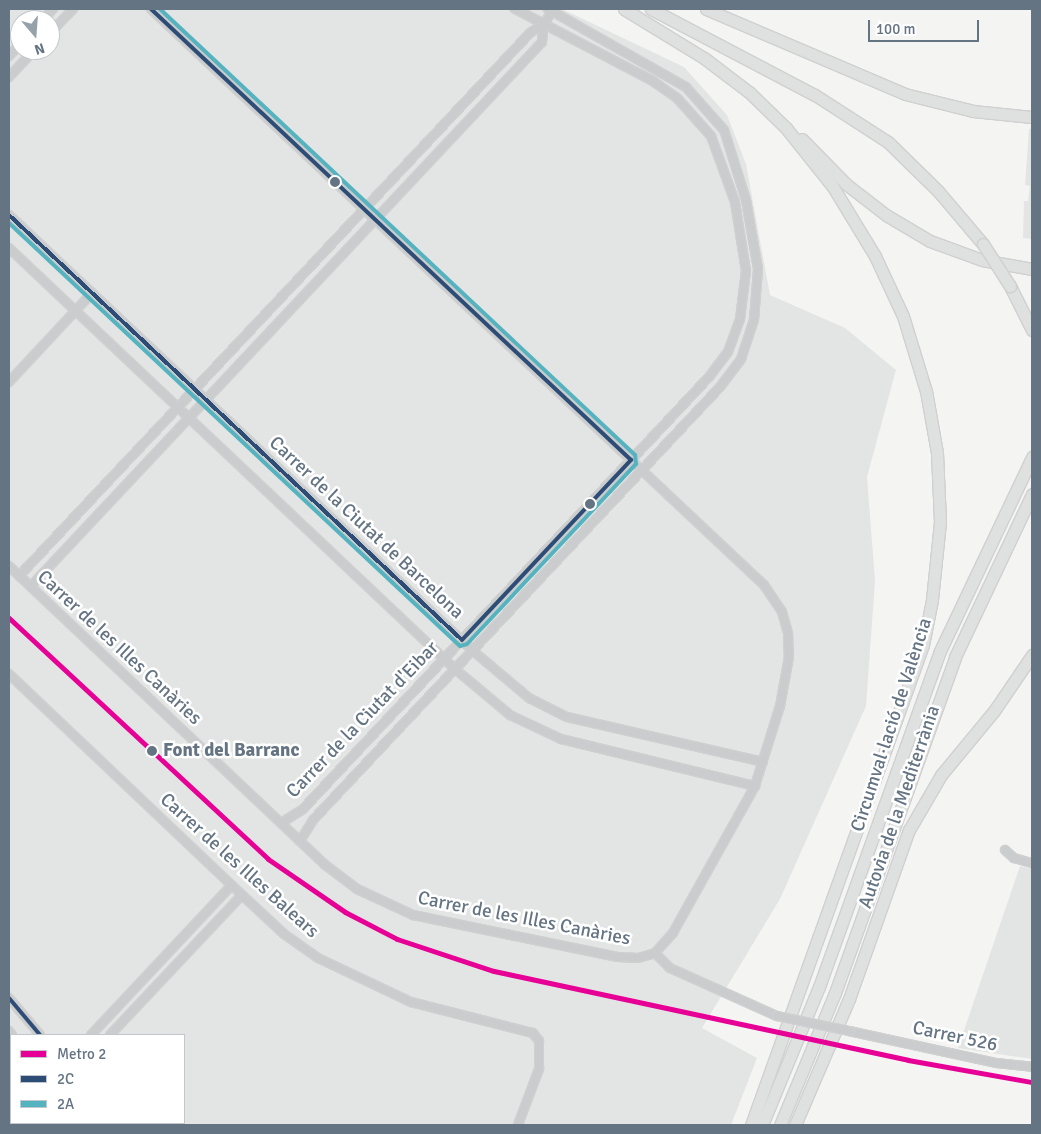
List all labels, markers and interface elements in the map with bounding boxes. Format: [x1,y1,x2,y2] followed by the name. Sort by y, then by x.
[10,10,60,60] north arrow
[871,10,982,42] scale bar
[876,20,916,38] text: 100 m
[32,39,47,58] text: N
[330,177,340,187] unlabelled marker
[264,432,468,624] street label: Carrer de la Ciutat de Barcelona
[585,499,595,509] unlabelled marker
[32,566,206,730] street label: Carrer de les Illes Canàries
[847,615,937,835] street label: Circumval·lació de València
[282,637,444,803] street label: Carrer de la Ciutat d'Eibar
[855,703,945,911] street label: Autovia de la Mediterrània
[163,740,299,762] place label: Font del Barranc
[145,744,159,758] marker: Font del Barranc
[155,789,323,943] street label: Carrer de les Illes Balears
[416,887,632,951] street label: Carrer de les Illes Canàries
[911,1017,999,1057] street label: Carrer 526
[10,1034,185,1124] legend
[57,1045,106,1063] text: Metro 2
[57,1070,74,1088] text: 2C
[57,1095,74,1113] text: 2A

